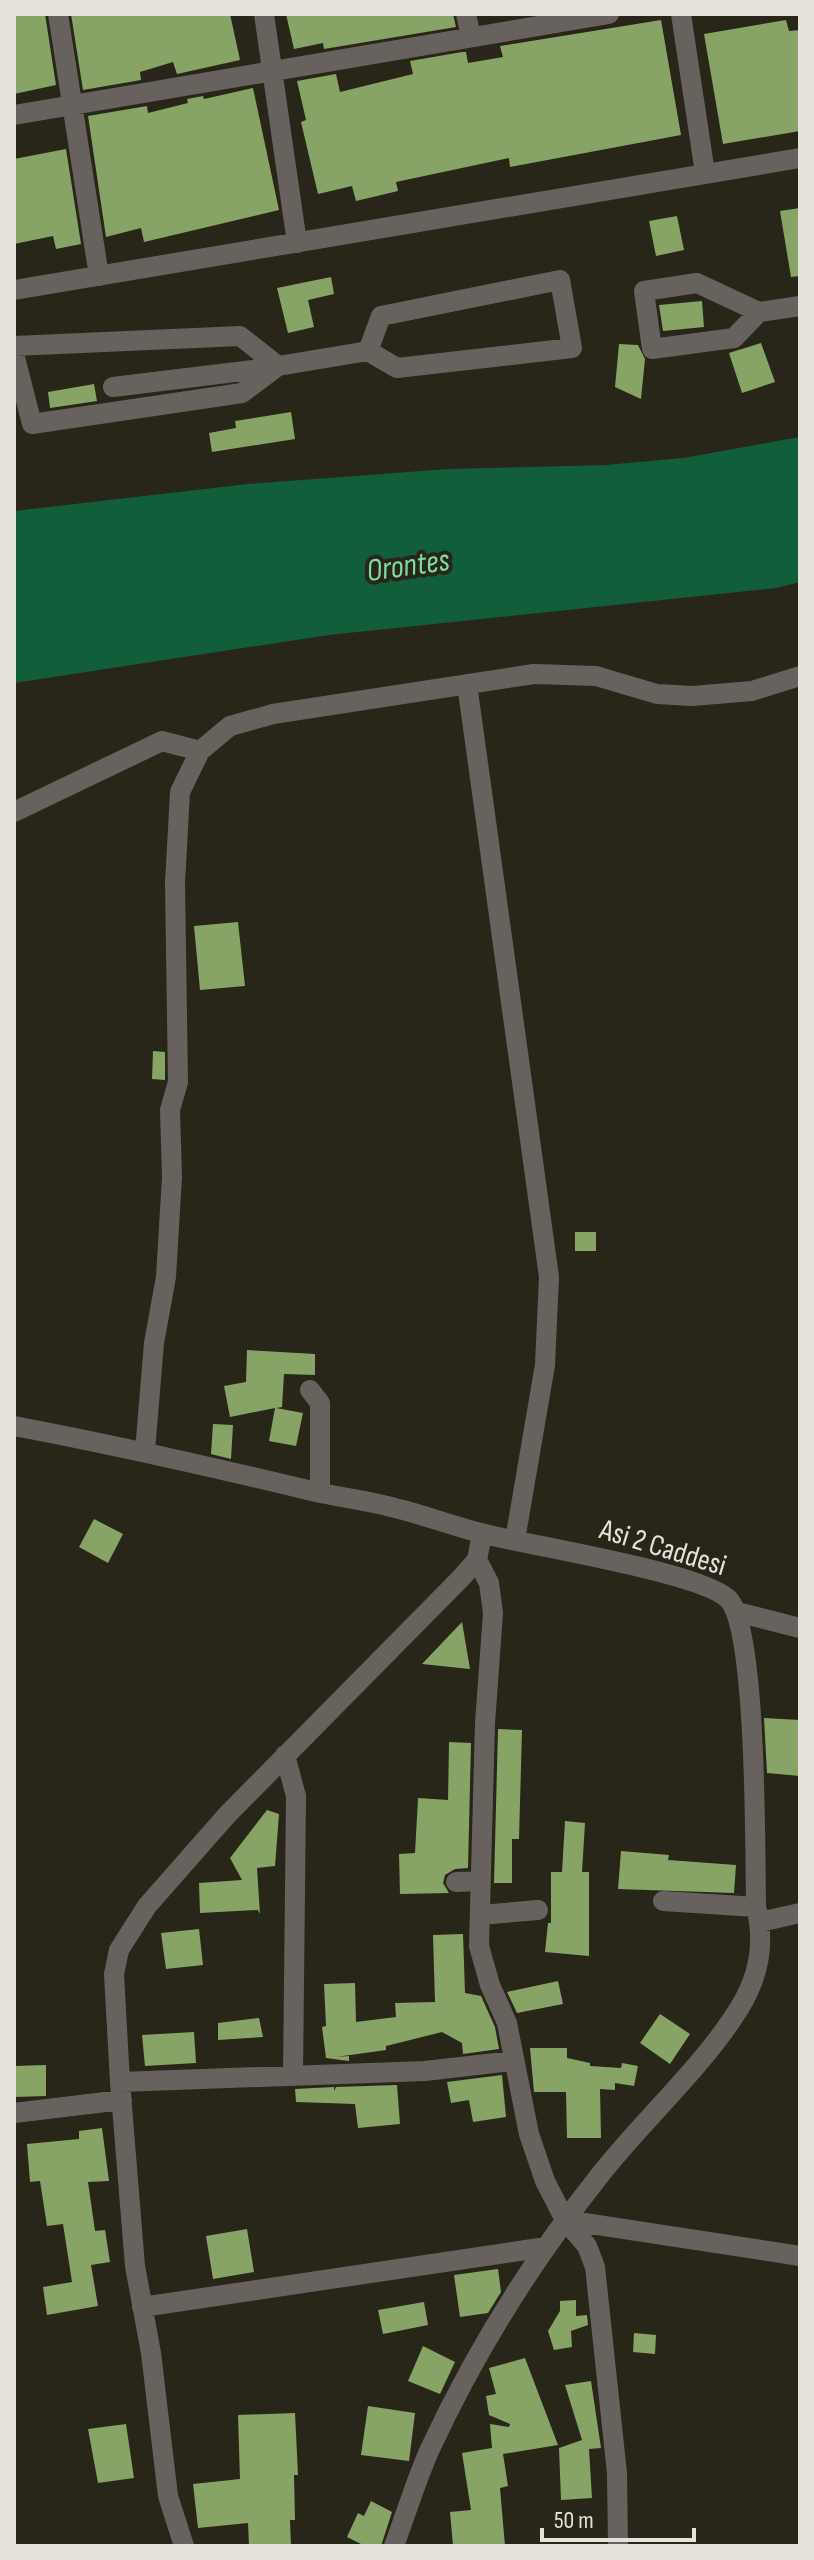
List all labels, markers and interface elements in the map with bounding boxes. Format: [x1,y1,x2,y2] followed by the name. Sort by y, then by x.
[364,541,453,591] water label: Orontes
[595,1511,731,1584] street label: Asi 2 Caddesi
[542,2492,694,2542] scale bar
[554,2506,594,2535] text: 50 m

